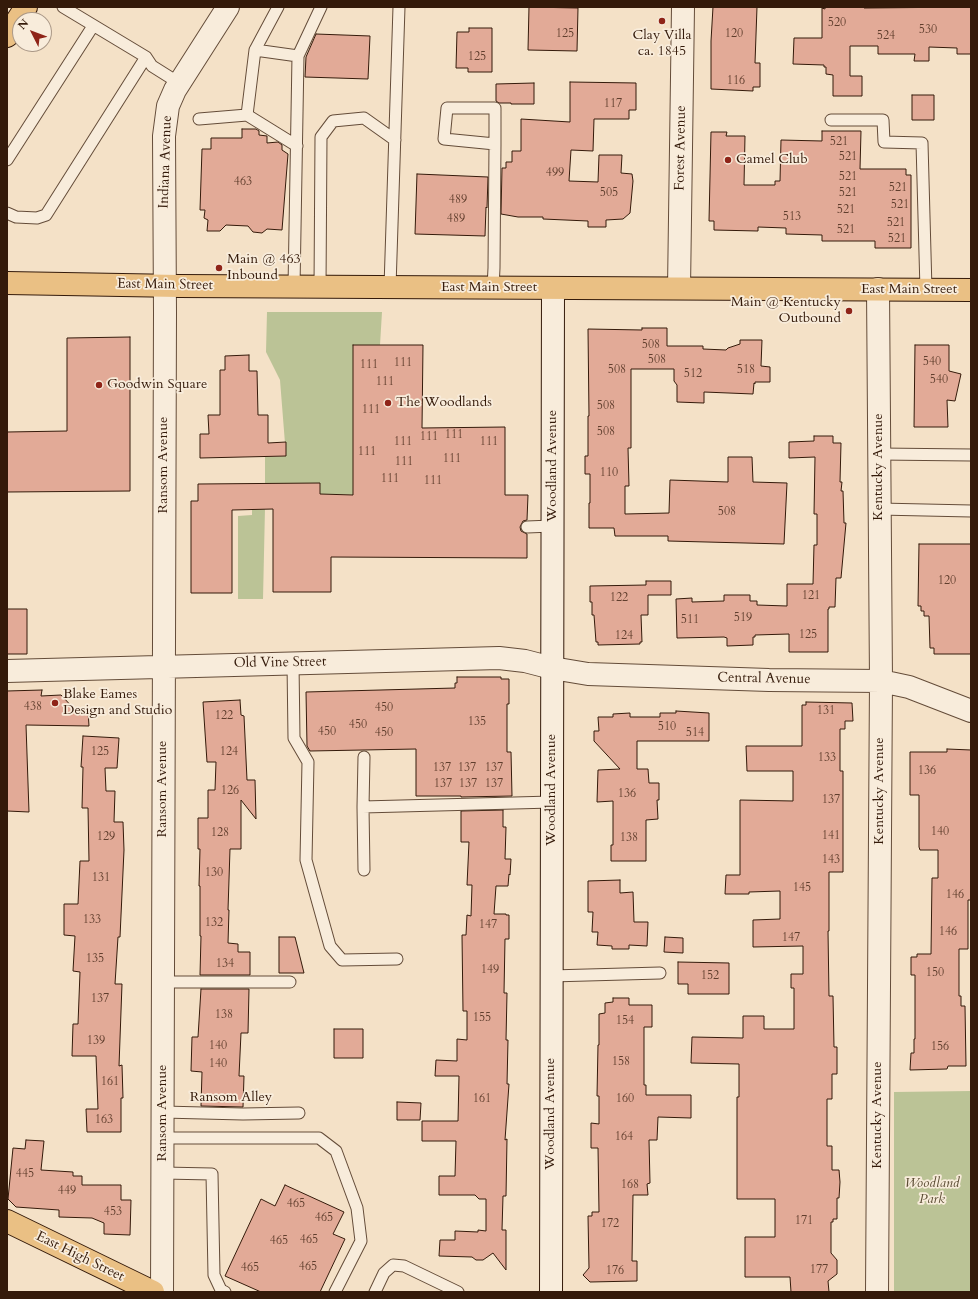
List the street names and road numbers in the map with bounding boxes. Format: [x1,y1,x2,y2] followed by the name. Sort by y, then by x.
[672,105,690,191] street label: Forest Avenue
[156,115,176,209] street label: Indiana Avenue
[117,276,213,294] street label: East Main Street
[441,280,537,296] street label: East Main Street
[861,282,957,298] street label: East Main Street
[545,410,561,522] street label: Woodland Avenue
[871,413,887,521] street label: Kentucky Avenue
[156,417,172,513] street label: Ransom Avenue
[233,654,327,672] street label: Old Vine Street
[717,670,811,688] street label: Central Avenue
[544,734,560,846] street label: Woodland Avenue
[872,737,888,845] street label: Kentucky Avenue
[155,741,171,837] street label: Ransom Avenue
[543,1058,559,1170] street label: Woodland Avenue
[870,1061,886,1169] street label: Kentucky Avenue
[155,1065,171,1161] street label: Ransom Avenue
[190,1090,272,1106] street label: Ransom Alley
[33,1228,127,1286] street label: East High Street

